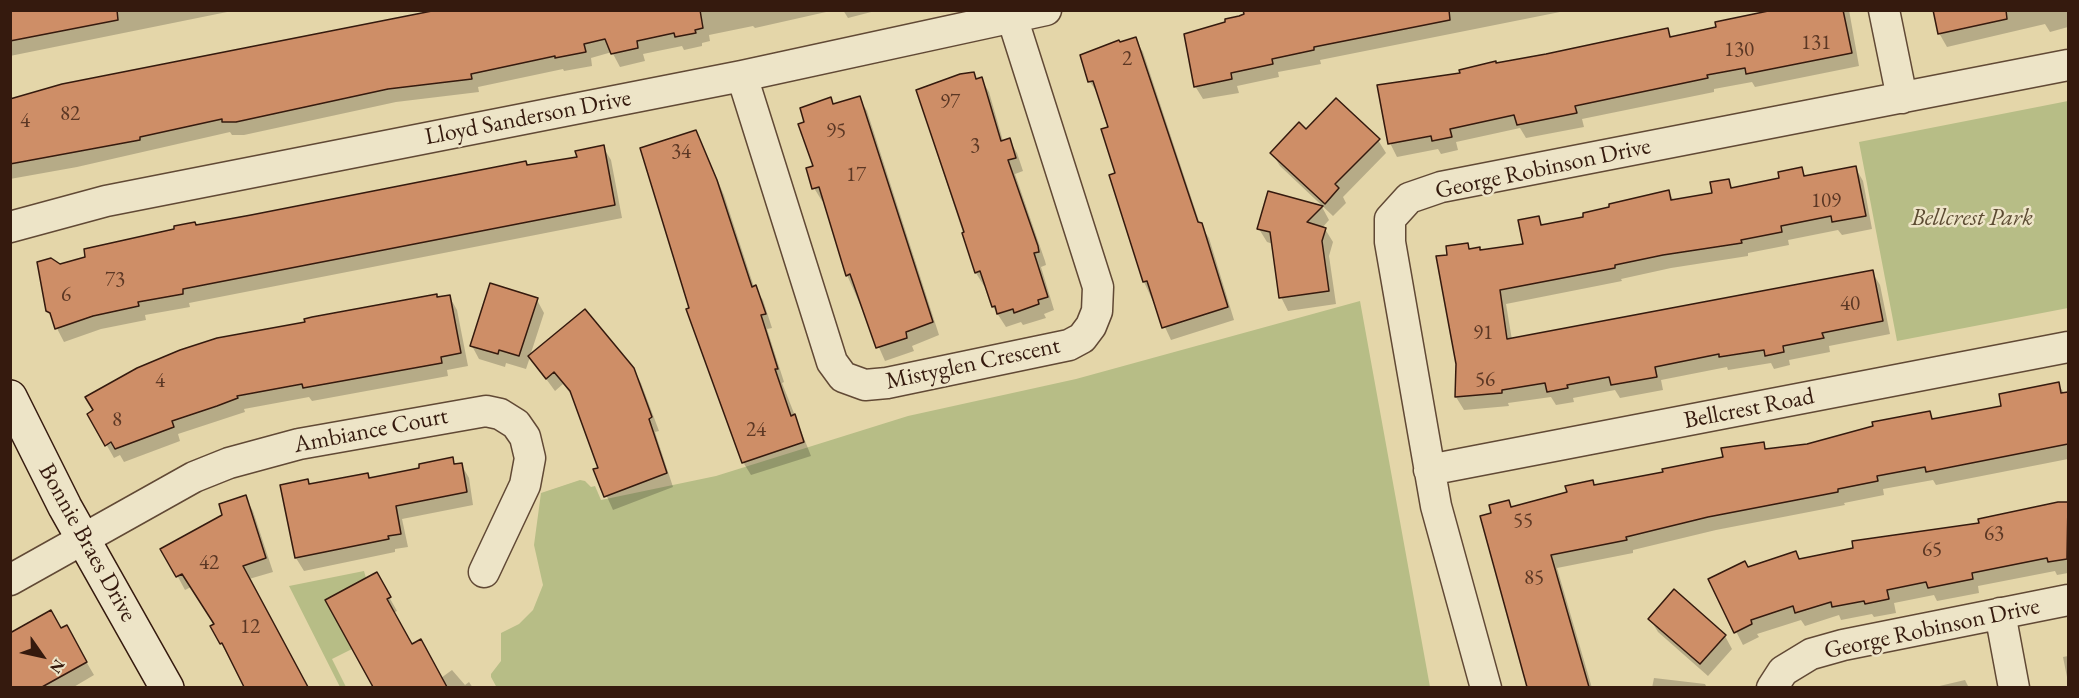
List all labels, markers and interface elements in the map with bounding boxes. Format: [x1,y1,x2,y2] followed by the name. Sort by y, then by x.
[1801,30,1831,56] house number: 131
[1724,37,1754,63] house number: 130
[1122,46,1132,72] house number: 2
[423,84,633,152] street label: Lloyd Sanderson Drive
[940,89,960,115] house number: 97
[60,101,80,127] house number: 82
[20,108,30,134] house number: 4
[826,118,846,144] house number: 95
[1433,132,1653,206] street label: George Robinson Drive
[970,133,980,159] house number: 3
[671,139,691,165] house number: 34
[846,162,866,188] house number: 17
[1811,188,1841,214] house number: 109
[1911,204,2033,232] park label: Bellcrest Park
[105,267,125,293] house number: 73
[61,282,71,308] house number: 6
[1840,291,1860,317] house number: 40
[1473,320,1493,346] house number: 91
[883,331,1063,397] street label: Mistyglen Crescent
[1475,367,1495,393] house number: 56
[155,368,165,394] house number: 4
[1681,382,1817,436] street label: Bellcrest Road
[292,402,450,460] street label: Ambiance Court
[112,407,122,433] house number: 8
[746,417,766,443] house number: 24
[32,459,142,627] street label: Bonnie Braes Drive
[1513,508,1533,534] house number: 55
[1984,521,2004,547] house number: 63
[1922,537,1942,563] house number: 65
[199,550,219,576] house number: 42
[1524,565,1544,591] house number: 85
[1822,592,2042,666] street label: George Robinson Drive
[240,614,260,640] house number: 12
[12,626,72,686] north arrow
[45,655,70,678] text: N

